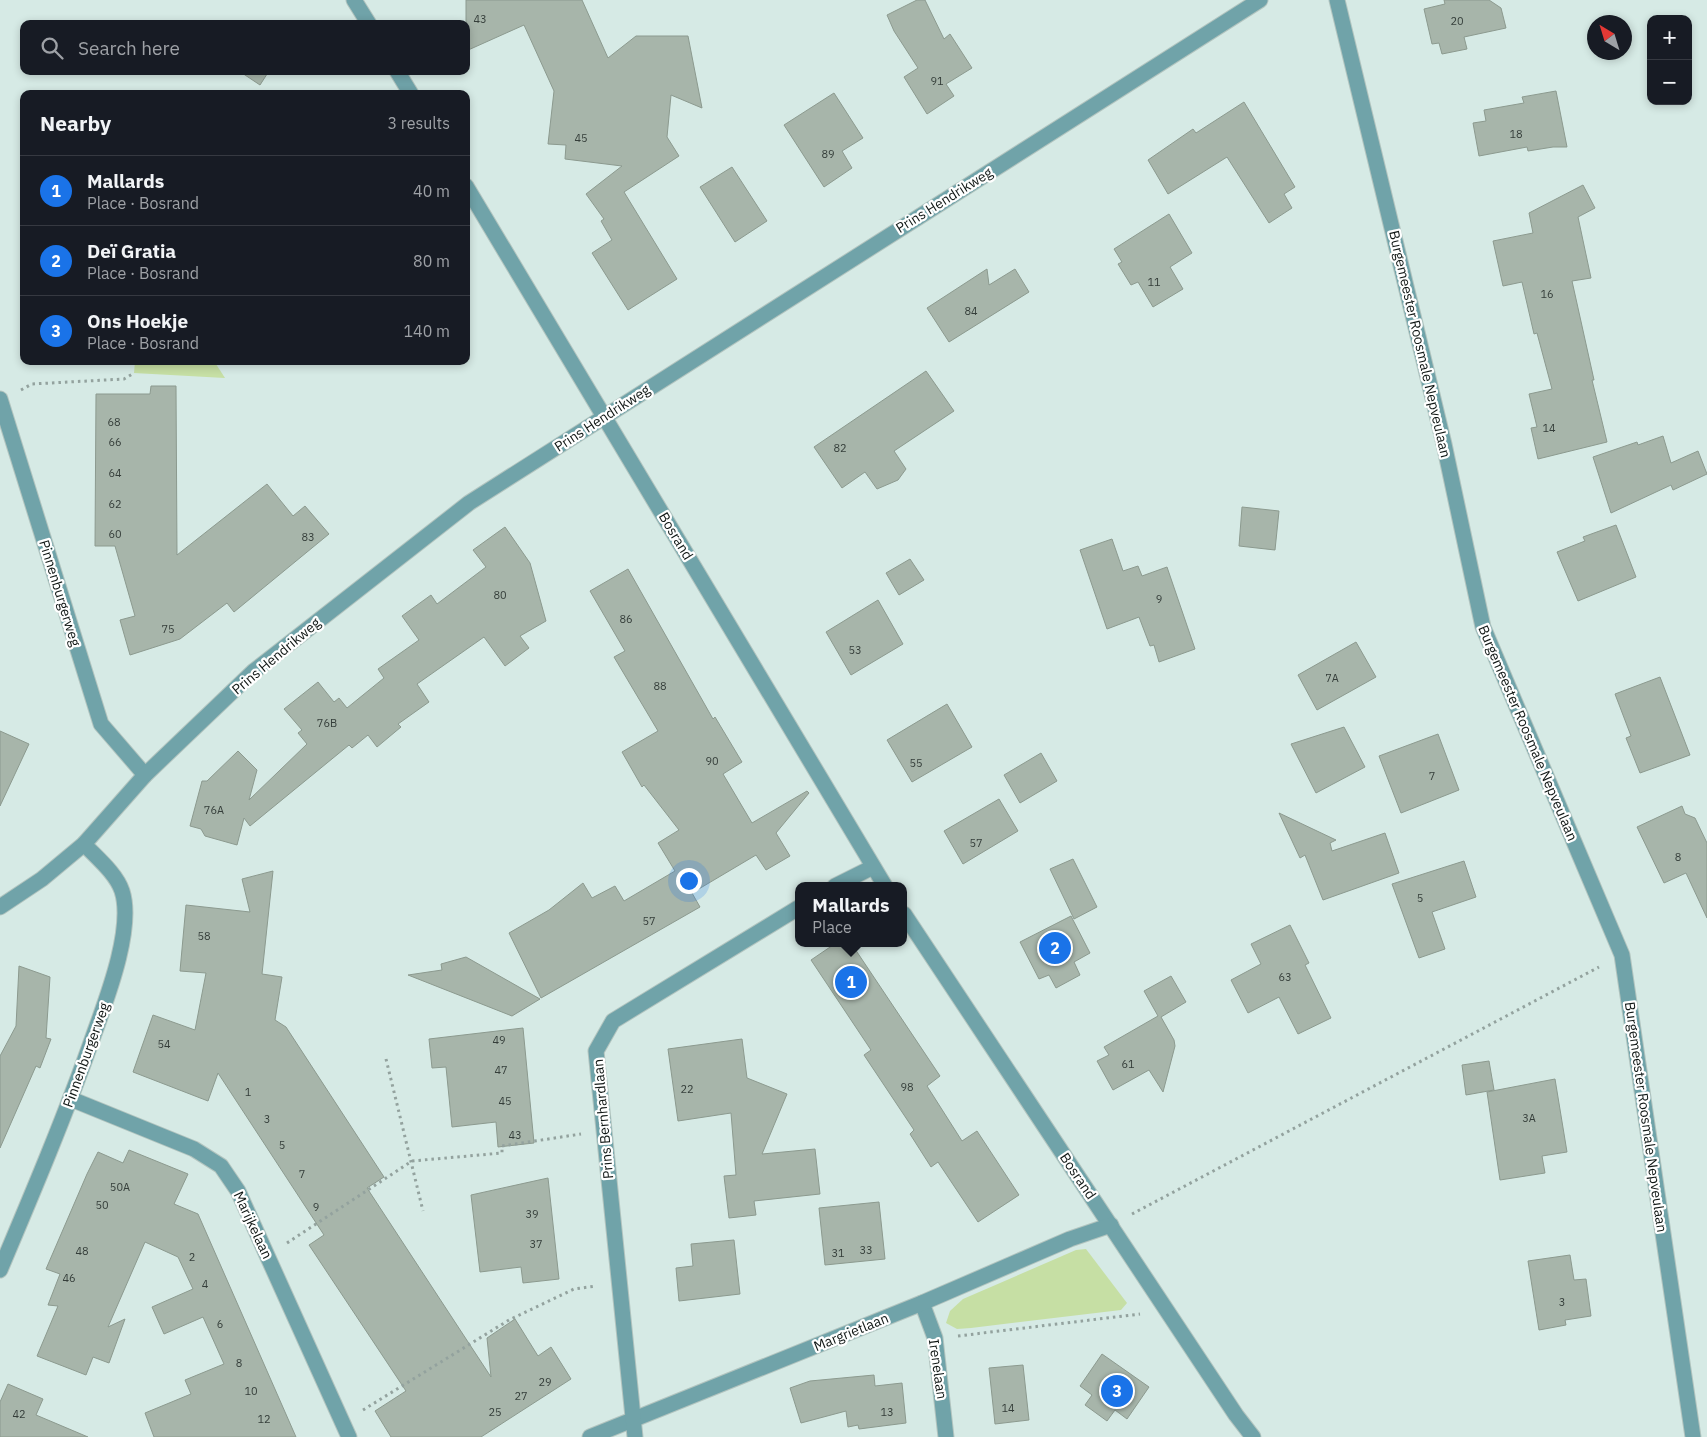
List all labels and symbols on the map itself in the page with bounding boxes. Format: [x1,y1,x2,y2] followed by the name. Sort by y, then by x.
[473,12,487,26] house number: 43
[1450,14,1464,28] house number: 20
[1587,15,1632,60] north arrow
[930,74,944,88] house number: 91
[1509,127,1523,141] house number: 18
[574,131,588,145] house number: 45
[821,147,835,161] house number: 89
[892,163,996,237] street label: Prins Hendrikweg
[1385,229,1455,459] street label: Burgemeester Roosmale Nepveulaan
[1147,275,1161,289] house number: 11
[1540,287,1554,301] house number: 16
[964,304,978,318] house number: 84
[551,380,654,456] street label: Prins Hendrikweg
[107,415,121,429] house number: 68
[1542,421,1556,435] house number: 14
[108,435,122,449] house number: 66
[833,441,847,455] house number: 82
[108,466,122,480] house number: 64
[108,497,122,511] house number: 62
[655,509,697,563] street label: Bosrand
[108,527,122,541] house number: 60
[301,530,315,544] house number: 83
[35,538,85,649] street label: Pinnenburgerweg
[493,588,507,602] house number: 80
[1156,592,1162,606] house number: 9
[619,612,633,626] house number: 86
[228,613,325,698] street label: Prins Hendrikweg
[161,622,175,636] house number: 75
[1474,622,1582,844] street label: Burgemeester Roosmale Nepveulaan
[848,643,862,657] house number: 53
[1325,671,1339,685] house number: 7A
[653,679,667,693] house number: 88
[317,716,337,730] house number: 76B
[705,754,719,768] house number: 90
[909,756,923,770] house number: 55
[1429,769,1435,783] house number: 7
[204,803,224,817] house number: 76A
[969,836,983,850] house number: 57
[1675,850,1681,864] house number: 8
[676,868,702,894] your location
[1417,891,1423,905] house number: 5
[642,914,656,928] house number: 57
[197,929,211,943] house number: 58
[1039,929,1071,967] pin: 2
[835,963,867,1001] pin: 1
[1278,970,1292,984] house number: 63
[59,999,114,1110] street label: Pinnenburgerweg
[1621,1001,1671,1233] street label: Burgemeester Roosmale Nepveulaan
[492,1033,506,1047] house number: 49
[157,1037,171,1051] house number: 54
[1121,1057,1135,1071] house number: 61
[589,1058,617,1180] street label: Prins Bernhardlaan
[494,1063,508,1077] house number: 47
[900,1080,914,1094] house number: 98
[680,1082,694,1096] house number: 22
[245,1085,252,1099] house number: 1
[498,1094,512,1108] house number: 45
[1522,1111,1536,1125] house number: 3A
[264,1112,270,1126] house number: 3
[508,1128,522,1142] house number: 43
[279,1138,285,1152] house number: 5
[1056,1149,1100,1203] street label: Bosrand
[299,1167,305,1181] house number: 7
[110,1180,130,1194] house number: 50A
[230,1188,276,1262] street label: Marijkelaan
[95,1198,109,1212] house number: 50
[313,1200,319,1214] house number: 9
[525,1207,539,1221] house number: 39
[529,1237,543,1251] house number: 37
[859,1243,873,1257] house number: 33
[75,1244,89,1258] house number: 48
[831,1246,845,1260] house number: 31
[189,1250,195,1264] house number: 2
[62,1271,76,1285] house number: 46
[202,1277,209,1291] house number: 4
[1559,1295,1565,1309] house number: 3
[811,1309,891,1355] street label: Margrietlaan
[217,1317,223,1331] house number: 6
[925,1338,951,1400] street label: Irenelaan
[236,1356,242,1370] house number: 8
[1101,1372,1133,1410] pin: 3
[538,1375,552,1389] house number: 29
[244,1384,258,1398] house number: 10
[514,1389,528,1403] house number: 27
[1001,1401,1015,1415] house number: 14
[488,1405,502,1419] house number: 25
[880,1405,894,1419] house number: 13
[12,1407,26,1421] house number: 42
[257,1412,271,1426] house number: 12

